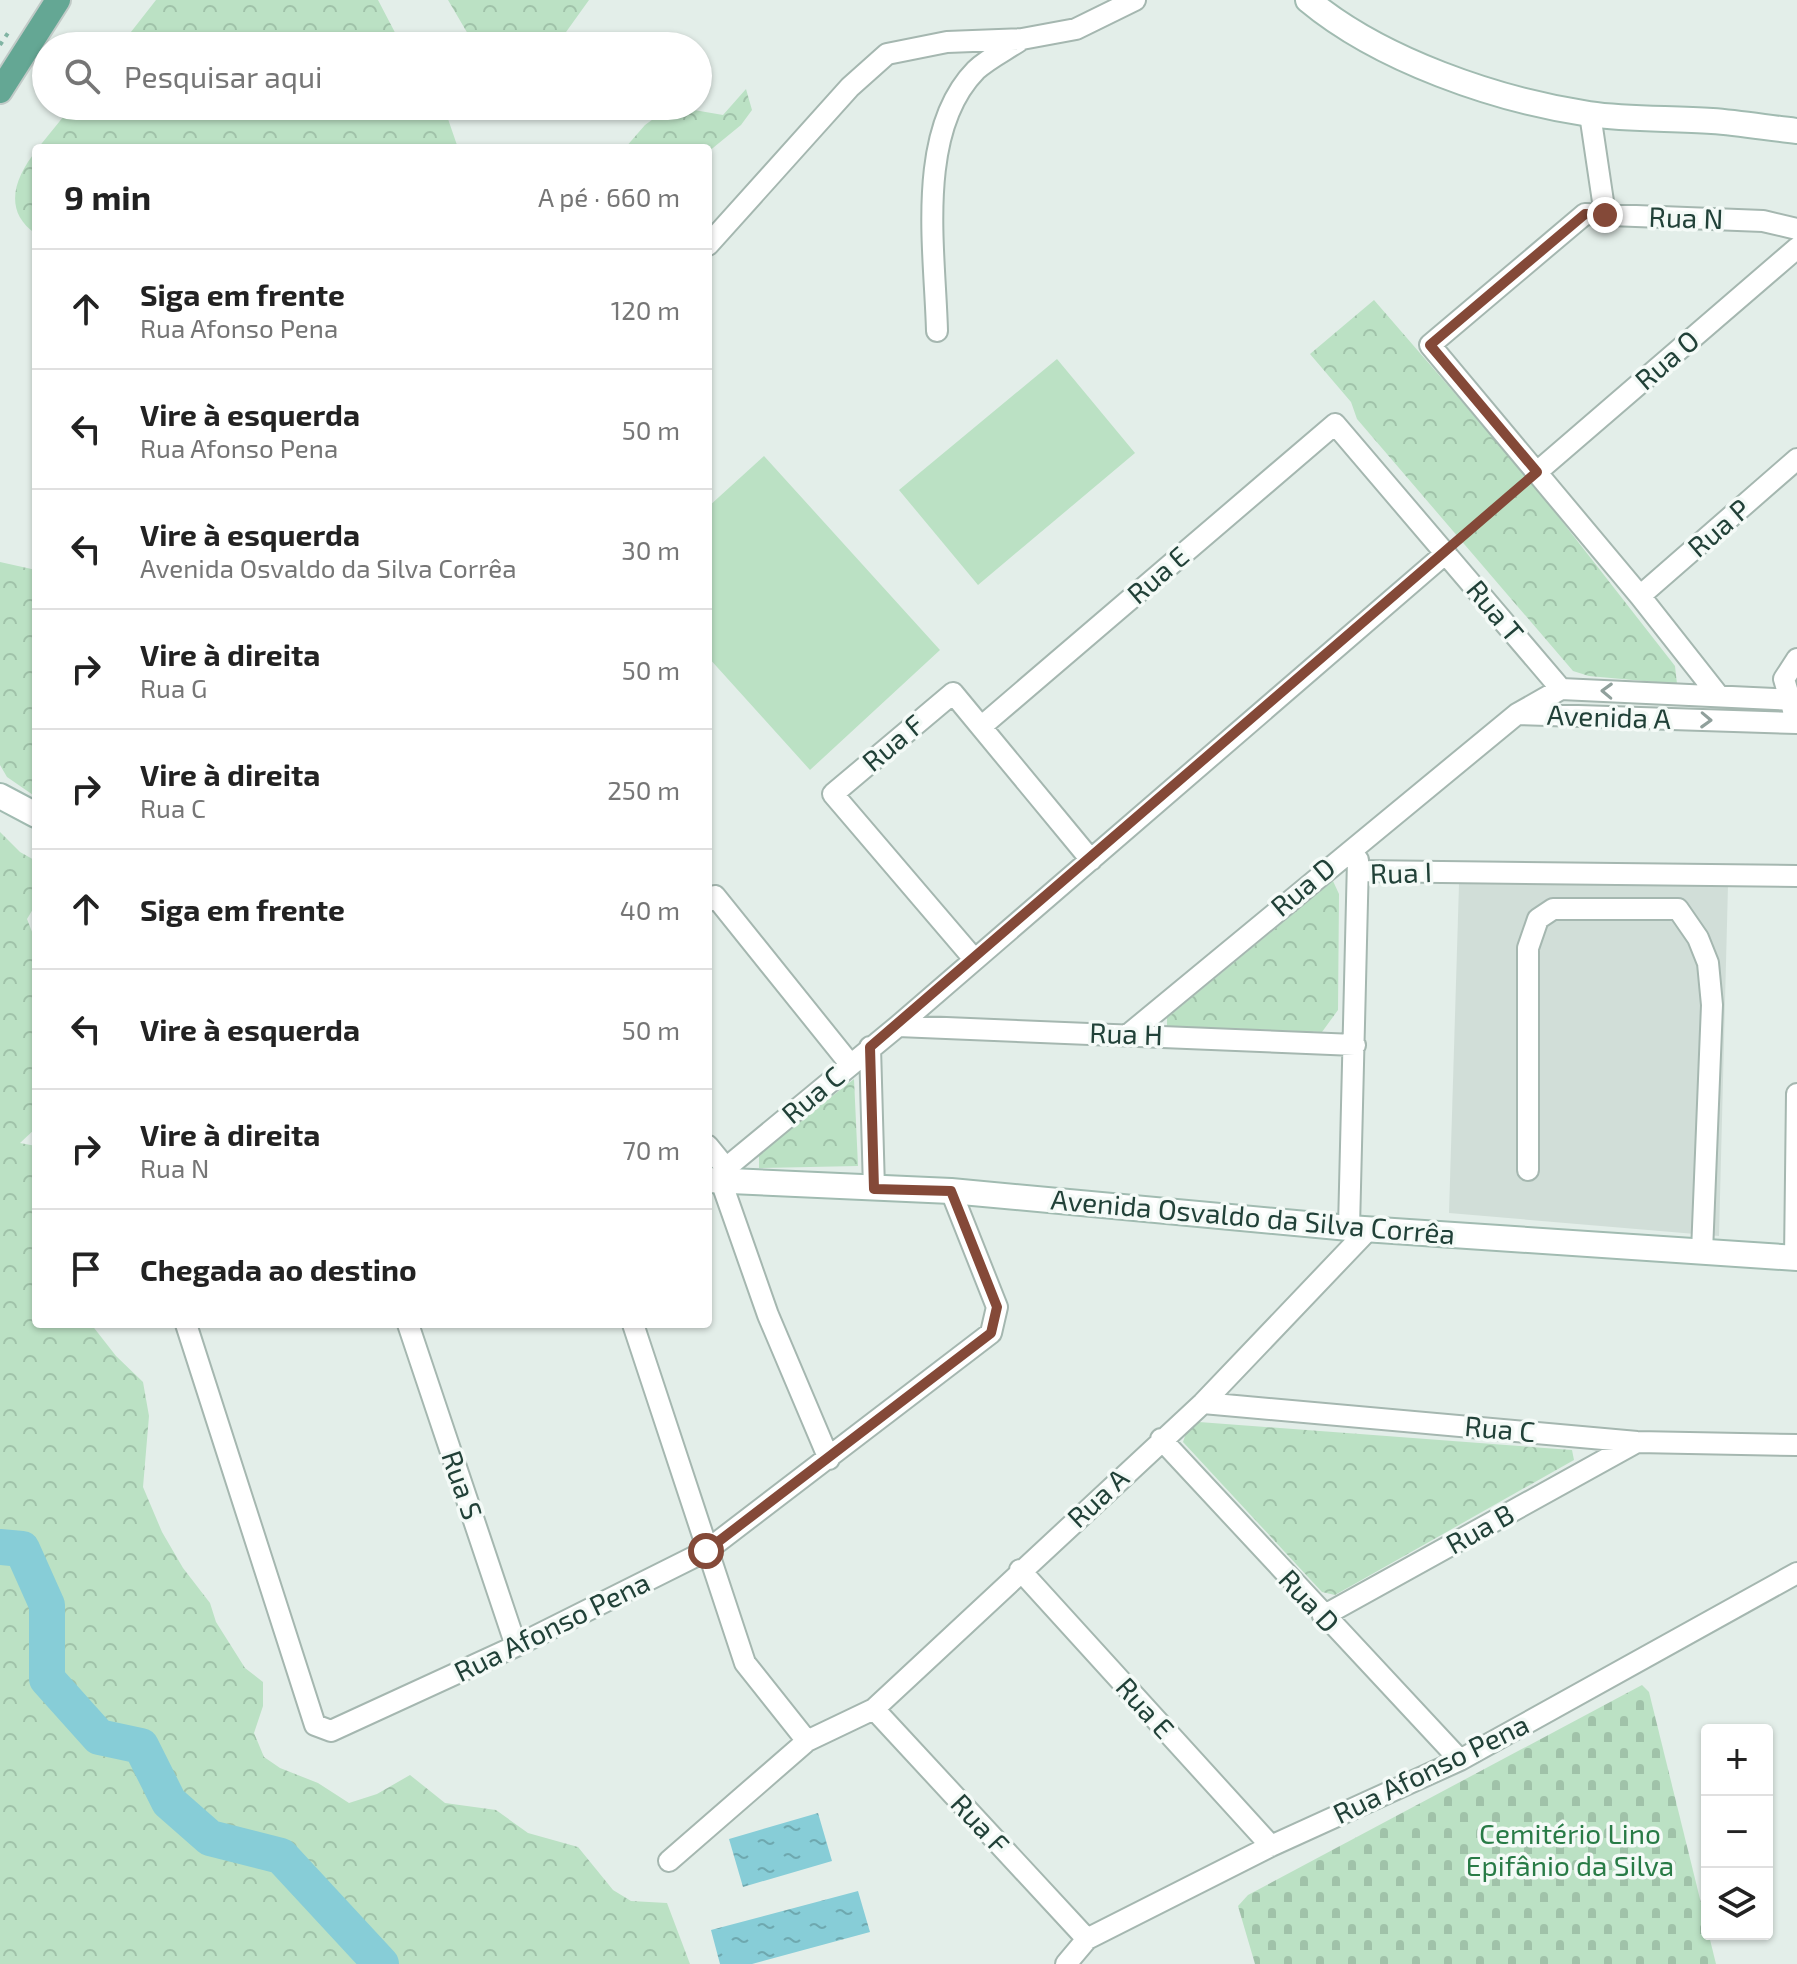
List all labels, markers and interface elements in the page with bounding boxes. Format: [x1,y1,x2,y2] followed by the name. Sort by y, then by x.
[32,32,712,120] search box
[60,54,104,98] icon: search
[124,58,322,94] text: Pesquisar aqui
[64,176,151,217] text: 9 min
[538,181,680,212] text: A pé · 660 m
[1587,197,1623,233] route end
[1648,199,1724,235] street label: Rua N
[140,276,345,312] text: Siga em frente
[64,287,108,331] icon: ahead
[611,294,680,325] text: 120 m
[140,312,338,343] text: Rua Afonso Pena
[1627,322,1705,396] street label: Rua O
[140,396,360,432] text: Vire à esquerda
[64,407,108,451] icon: left
[622,414,680,445] text: 50 m
[140,432,338,463] text: Rua Afonso Pena
[1680,491,1756,563] street label: Rua P
[140,516,360,552] text: Vire à esquerda
[64,527,108,571] icon: left
[621,534,680,565] text: 30 m
[1120,538,1195,610] street label: Rua E
[140,552,517,583] text: Avenida Osvaldo da Silva Corrêa
[1460,572,1531,648] street label: Rua T
[140,636,320,672] text: Vire à direita
[64,647,108,691] icon: right
[622,654,680,685] text: 50 m
[140,672,207,703] text: Rua G
[1600,683,1613,700] one-way arrow
[1546,697,1672,735] street label: Avenida A
[855,707,930,778] street label: Rua F
[1700,712,1713,729] one-way arrow
[140,756,320,792] text: Vire à direita
[64,767,108,811] icon: right
[607,774,680,805] text: 250 m
[140,792,206,823] text: Rua C
[1263,850,1341,923] street label: Rua D
[1369,854,1433,890] street label: Rua I
[64,887,108,931] icon: ahead
[140,891,345,927] text: Siga em frente
[620,894,680,925] text: 40 m
[64,1007,108,1051] icon: left
[140,1011,360,1047] text: Vire à esquerda
[622,1014,680,1045] text: 50 m
[1089,1015,1163,1051] street label: Rua H
[774,1058,850,1130] street label: Rua C
[140,1116,320,1152] text: Vire à direita
[64,1127,108,1171] icon: right
[622,1134,680,1165] text: 70 m
[140,1152,209,1183] text: Rua N
[1050,1181,1457,1251] street label: Avenida Osvaldo da Silva Corrêa
[64,1247,108,1291] icon: arrive
[140,1251,417,1287] text: Chegada ao destino
[1463,1408,1537,1448] street label: Rua C
[435,1446,491,1524] street label: Rua S
[1060,1460,1136,1534] street label: Rua A
[1440,1496,1519,1561] street label: Rua B
[688,1533,724,1569] route start
[1272,1562,1347,1639] street label: Rua D
[448,1564,655,1688] street label: Rua Afonso Pena
[1110,1670,1182,1745] street label: Rua E
[1327,1706,1534,1830] street label: Rua Afonso Pena
[1701,1724,1773,1940] map controls
[1701,1724,1773,1796] button: +
[944,1786,1017,1861] street label: Rua F
[1701,1796,1773,1868] button: −
[1466,1816,1674,1882] park label: Cemitério Lino Epifânio da Silva
[1701,1868,1773,1940] button: layers

